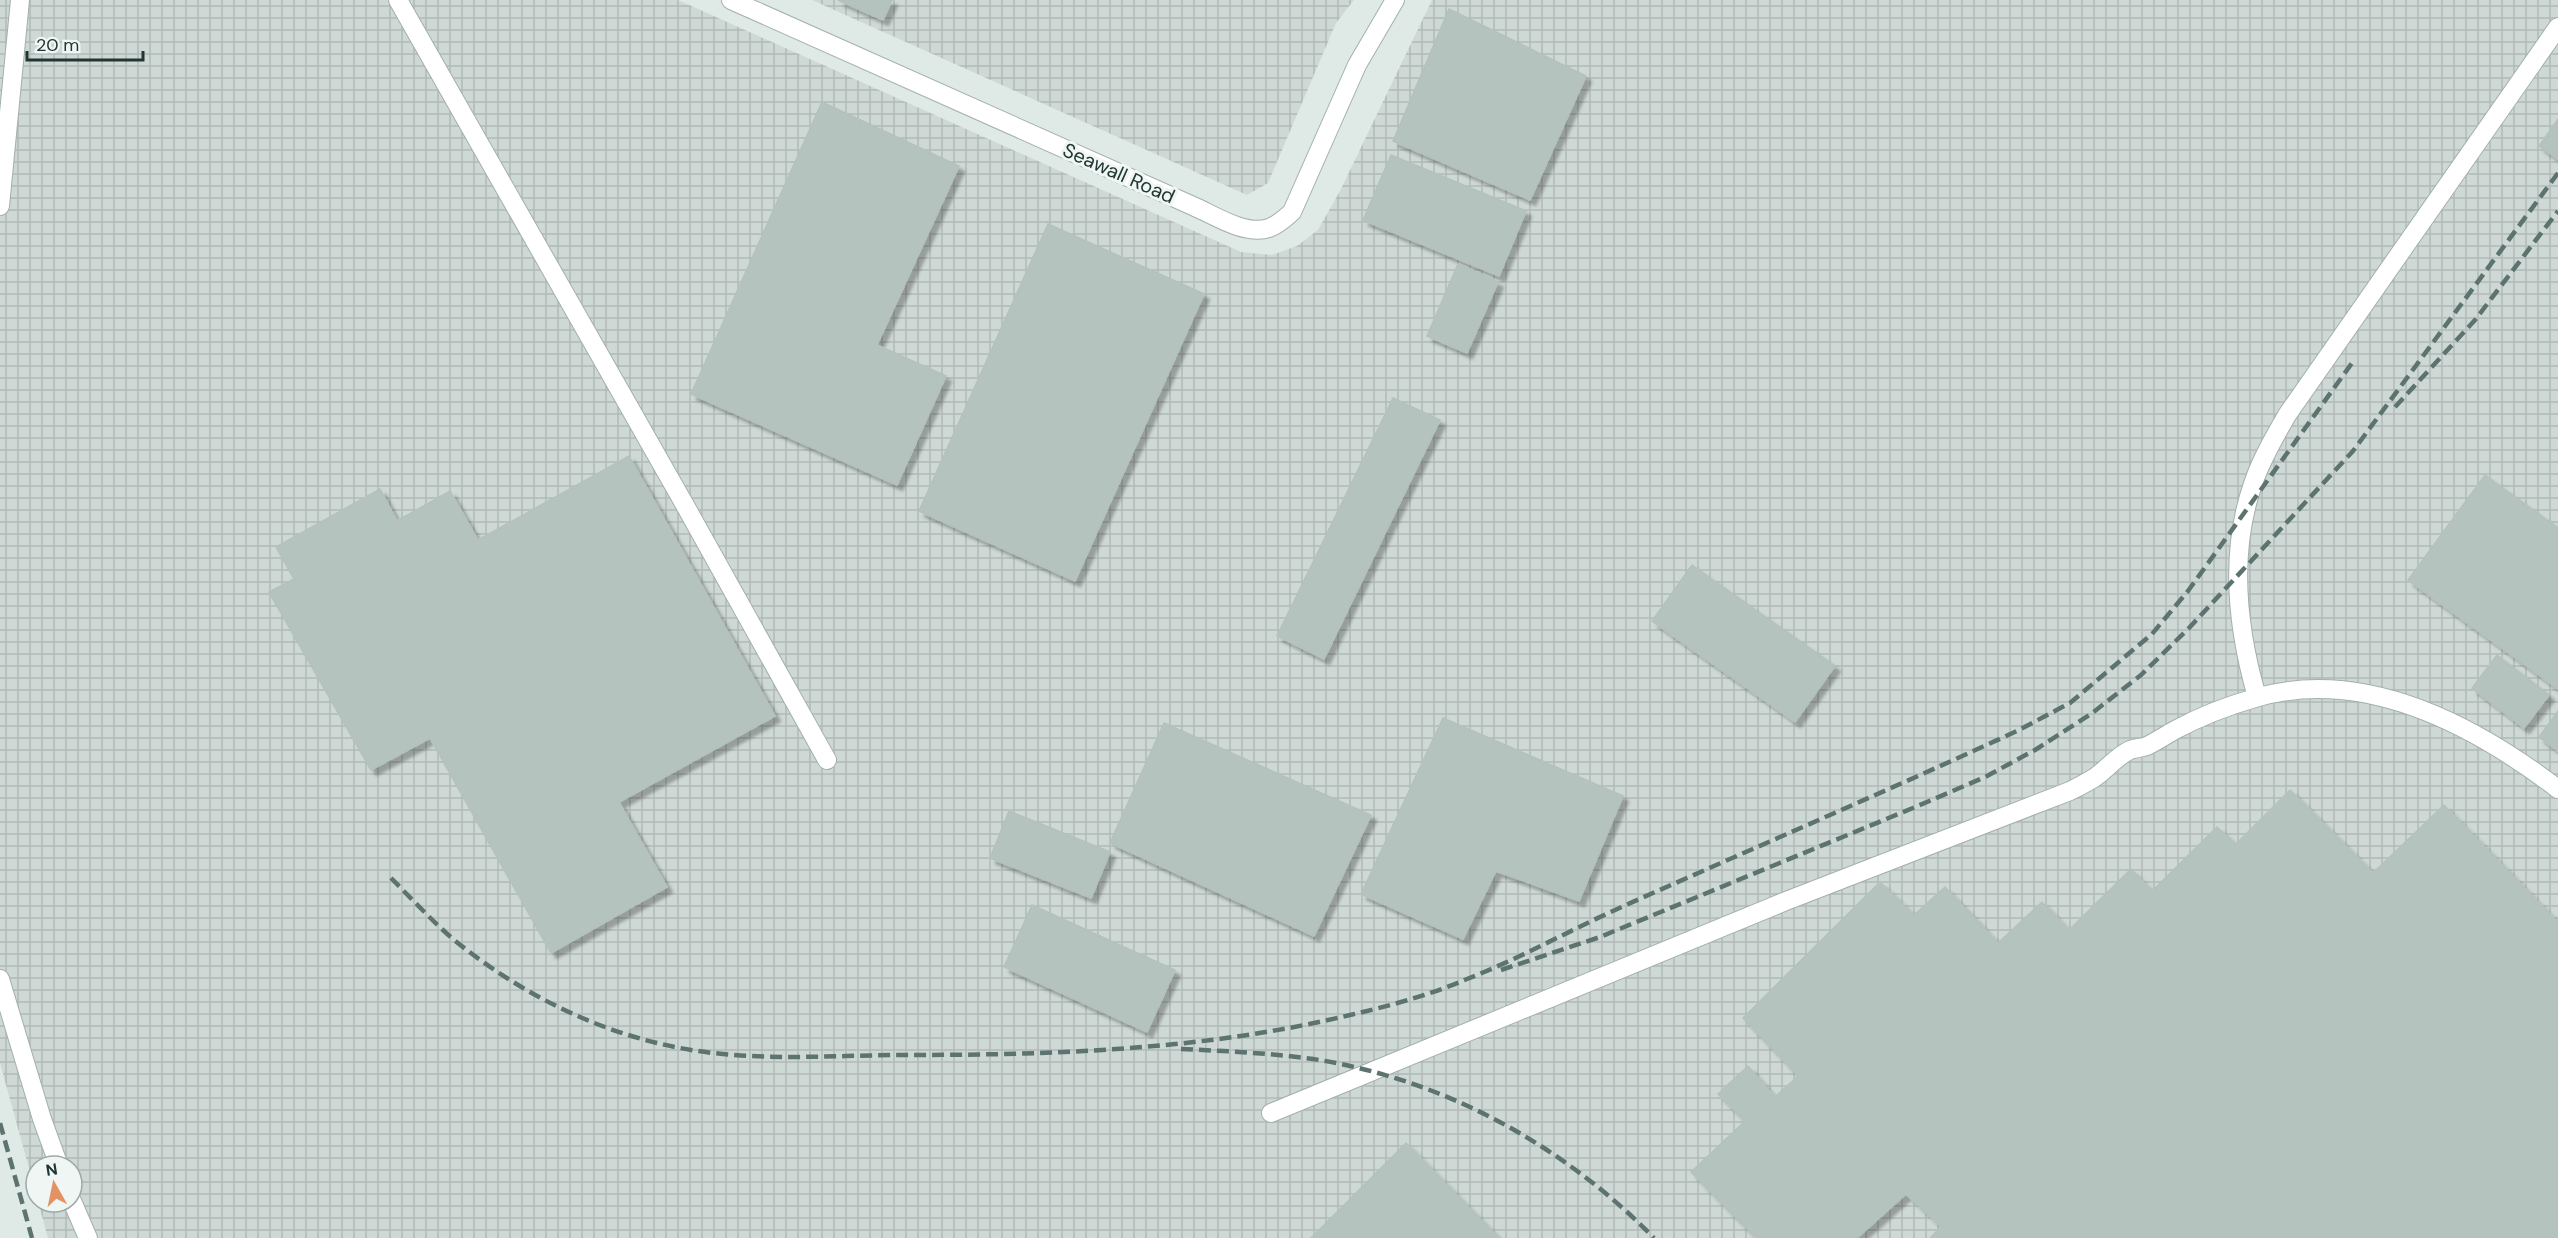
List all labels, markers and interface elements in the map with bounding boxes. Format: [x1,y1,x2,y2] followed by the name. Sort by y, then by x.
[27,24,142,62] scale bar
[36,33,79,57] text: 20 m
[1059,137,1179,209] street label: Seawall Road
[24,1154,84,1214] north arrow
[44,1158,59,1181] text: N

